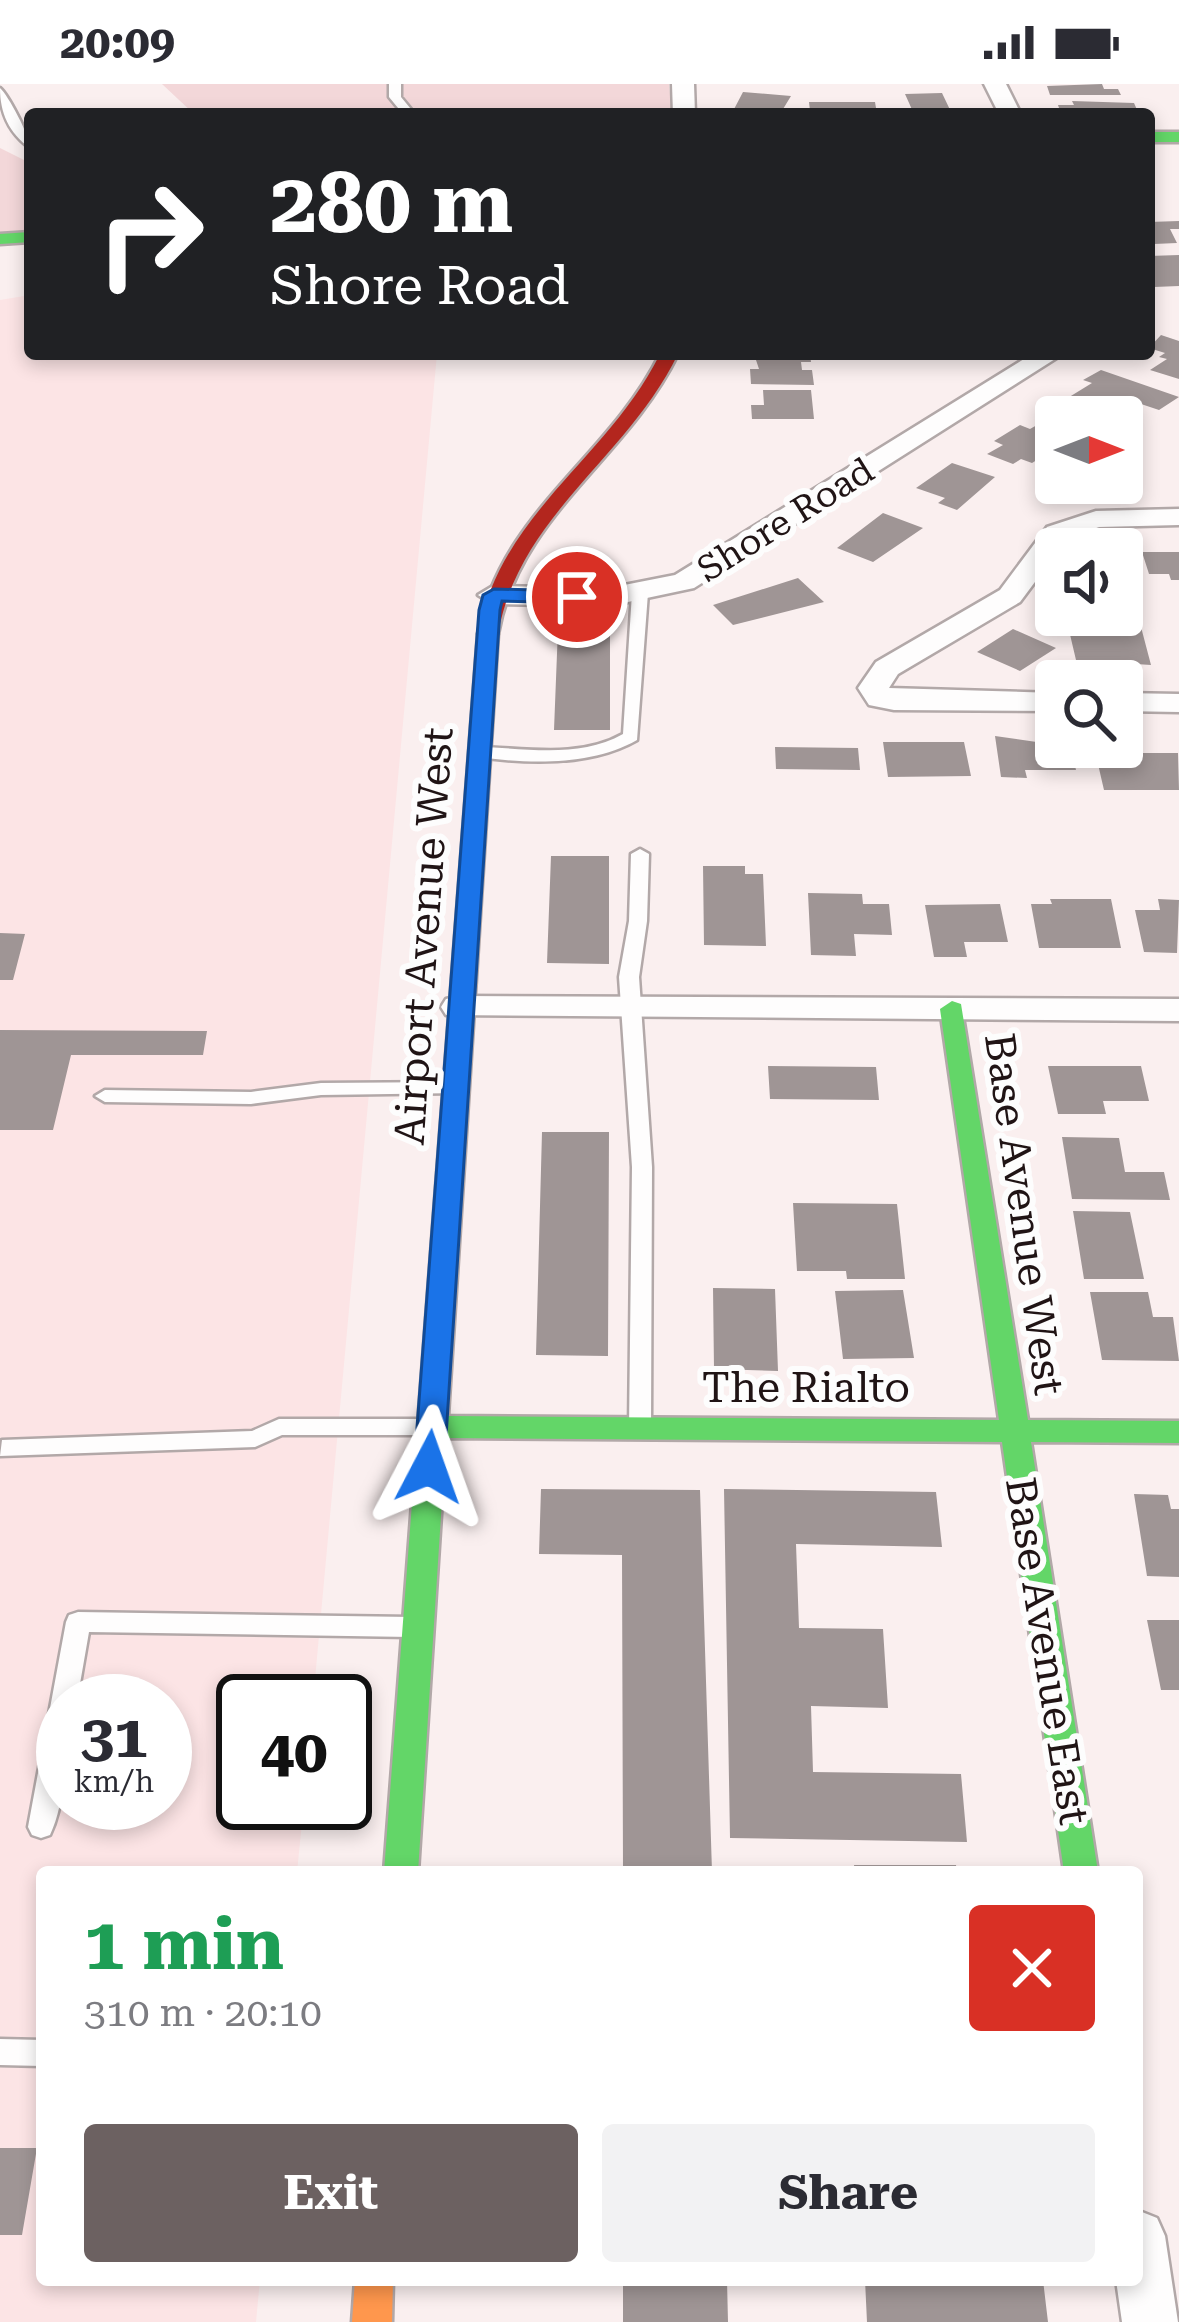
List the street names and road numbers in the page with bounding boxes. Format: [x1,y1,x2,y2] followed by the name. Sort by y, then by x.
[690,449,881,591] street label: Shore Road
[384,726,463,1146] street label: Airport Avenue West
[975,1030,1074,1398] street label: Base Avenue West
[702,1363,910,1412] street label: The Rialto
[996,1474,1099,1828] street label: Base Avenue East

